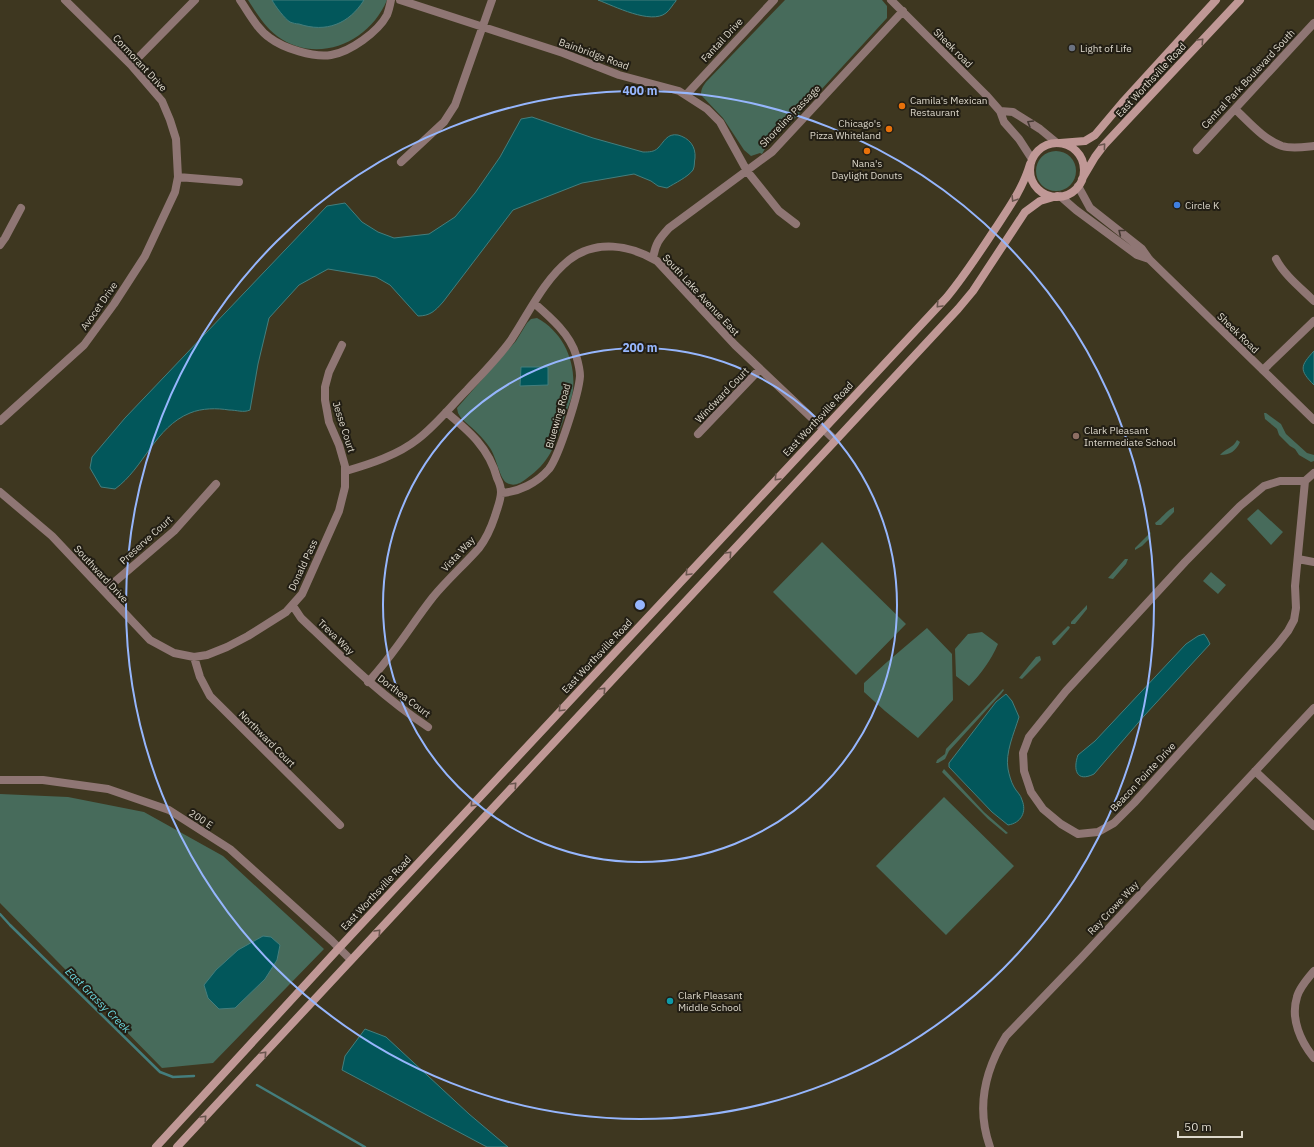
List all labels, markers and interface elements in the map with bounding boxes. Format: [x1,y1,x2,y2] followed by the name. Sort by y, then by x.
[698,15,746,65] street label: Fantail Drive
[931,26,975,70] street label: Sheek road
[1198,26,1298,132] street label: Central Park Boulevard South
[110,32,170,95] street label: Cormorant Drive
[557,35,631,73] street label: Bainbridge Road
[1197,38,1204,46] one-way arrow
[1113,40,1189,120] street label: East Worthsville Road
[1080,42,1132,55] place label: Light of Life
[1067,43,1077,53] marker: Light of Life
[757,82,824,150] street label: Shoreline Passage
[622,83,658,98] text: 400 m
[910,94,987,119] place label: Camila's Mexican Restaurant
[897,101,907,111] marker: Camila's Mexican Restaurant
[810,117,881,142] place label: Chicago's Pizza Whiteland
[1027,120,1034,127] one-way arrow
[884,124,894,134] marker: Chicago's Pizza Whiteland
[1099,143,1106,151] one-way arrow
[862,146,872,156] marker: Nana's Daylight Donuts
[831,157,903,182] place label: Nana's Daylight Donuts
[1011,195,1019,202] one-way arrow
[1185,199,1220,212] place label: Circle K
[1172,200,1182,210] marker: Circle K
[1118,230,1126,237] one-way arrow
[660,251,743,339] street label: South Lake Avenue East
[78,279,121,333] street label: Avocet Drive
[936,300,944,308] one-way arrow
[1214,310,1262,356] street label: Sheek Road
[622,340,658,355] text: 200 m
[692,364,752,426] street label: Windward Court
[780,379,856,459] street label: East Worthsville Road
[543,382,573,450] street label: Bluewing Road
[330,400,358,455] street label: Jesse Court
[1084,424,1176,449] place label: Clark Pleasant Intermediate School
[1071,431,1081,441] marker: Clark Pleasant Intermediate School
[774,473,781,481] one-way arrow
[117,513,175,567] street label: Preserve Court
[438,534,478,574] street label: Vista Way
[285,537,321,593] street label: Donald Pass
[71,542,131,606] street label: Southward Drive
[725,551,732,559] one-way arrow
[685,568,693,576] one-way arrow
[633,598,647,612] centre of rings
[315,616,357,658] street label: Treva Way
[559,616,635,696] street label: East Worthsville Road
[375,672,433,720] street label: Dorthea Court
[598,687,605,695] one-way arrow
[558,704,566,712] one-way arrow
[236,708,298,770] street label: Northward Court
[1108,739,1179,814] street label: Beacon Pointe Drive
[509,782,517,790] one-way arrow
[470,799,477,807] one-way arrow
[186,806,216,832] street label: 200 E
[338,853,414,933] street label: East Worthsville Road
[1085,878,1141,938] street label: Ray Crowe Way
[373,929,381,937] one-way arrow
[62,964,134,1036] water label: East Grassy Creek
[678,989,743,1014] place label: Clark Pleasant Middle School
[665,996,675,1006] marker: Clark Pleasant Middle School
[260,1051,267,1058] one-way arrow
[1178,1113,1242,1139] scale bar
[199,1116,206,1123] one-way arrow
[1184,1119,1212,1134] text: 50 m

